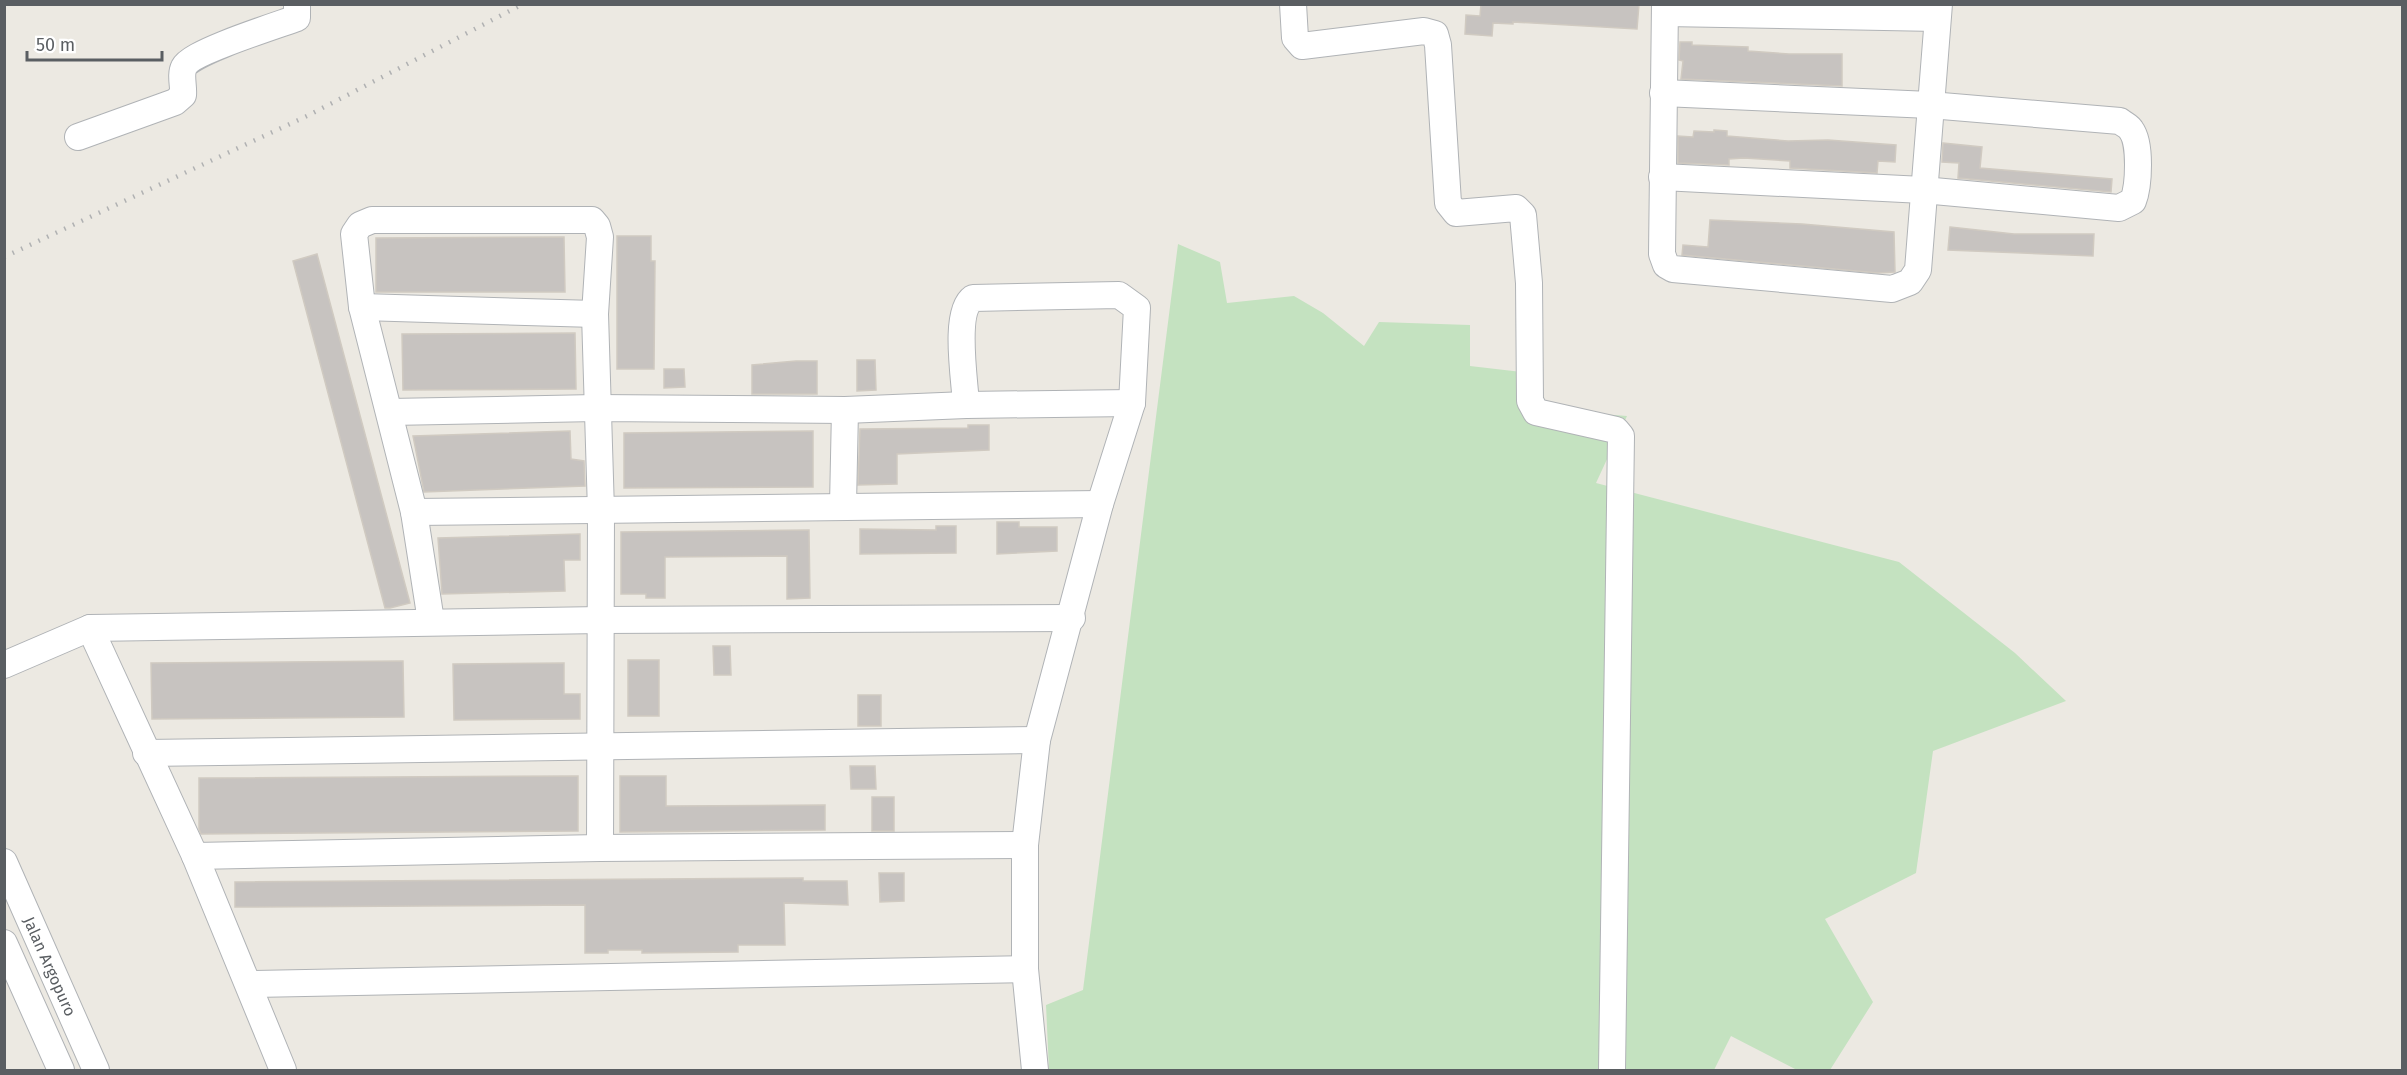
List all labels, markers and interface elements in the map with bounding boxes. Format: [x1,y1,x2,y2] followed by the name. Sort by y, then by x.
[27,24,162,62] scale bar
[36,34,75,56] text: 50 m
[20,914,80,1019] street label: Jalan Argopuro

